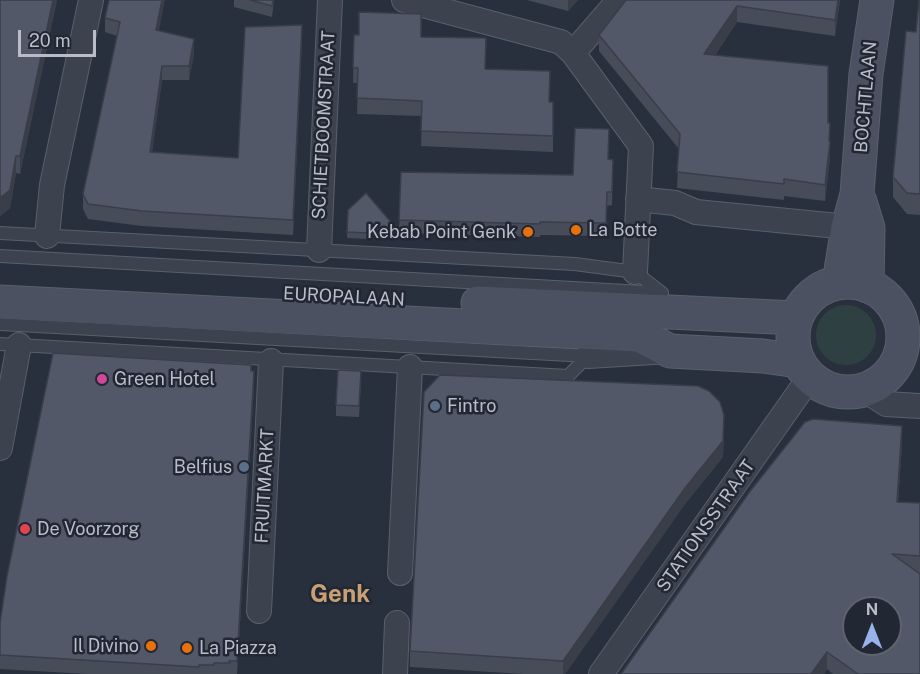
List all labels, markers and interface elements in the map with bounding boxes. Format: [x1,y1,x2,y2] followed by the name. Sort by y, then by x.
[21,18,99,56] scale bar
[29,30,71,51] text: 20 m
[308,30,340,220] street label: SCHIETBOOMSTRAAT
[850,40,882,154] street label: BOCHTLAAN
[588,219,657,241] place label: La Botte
[367,221,516,243] place label: Kebab Point Genk
[569,223,583,237] marker: La Botte
[521,225,535,239] marker: Kebab Point Genk
[282,283,406,311] street label: EUROPALAAN
[114,368,215,390] place label: Green Hotel
[95,372,109,386] marker: Green Hotel
[447,395,496,417] place label: Fintro
[428,399,442,413] marker: Fintro
[251,428,279,544] street label: FRUITMARKT
[174,456,232,478] place label: Belfius
[652,456,760,596] street label: STATIONSSTRAAT
[237,460,251,474] marker: Belfius
[37,518,140,540] place label: De Voorzorg
[18,522,32,536] marker: De Voorzorg
[310,581,370,609] district label: Genk
[842,596,902,656] north arrow
[866,600,878,619] text: N
[73,635,139,657] place label: Il Divino
[199,637,277,659] place label: La Piazza
[144,639,158,653] marker: Il Divino
[180,641,194,655] marker: La Piazza

